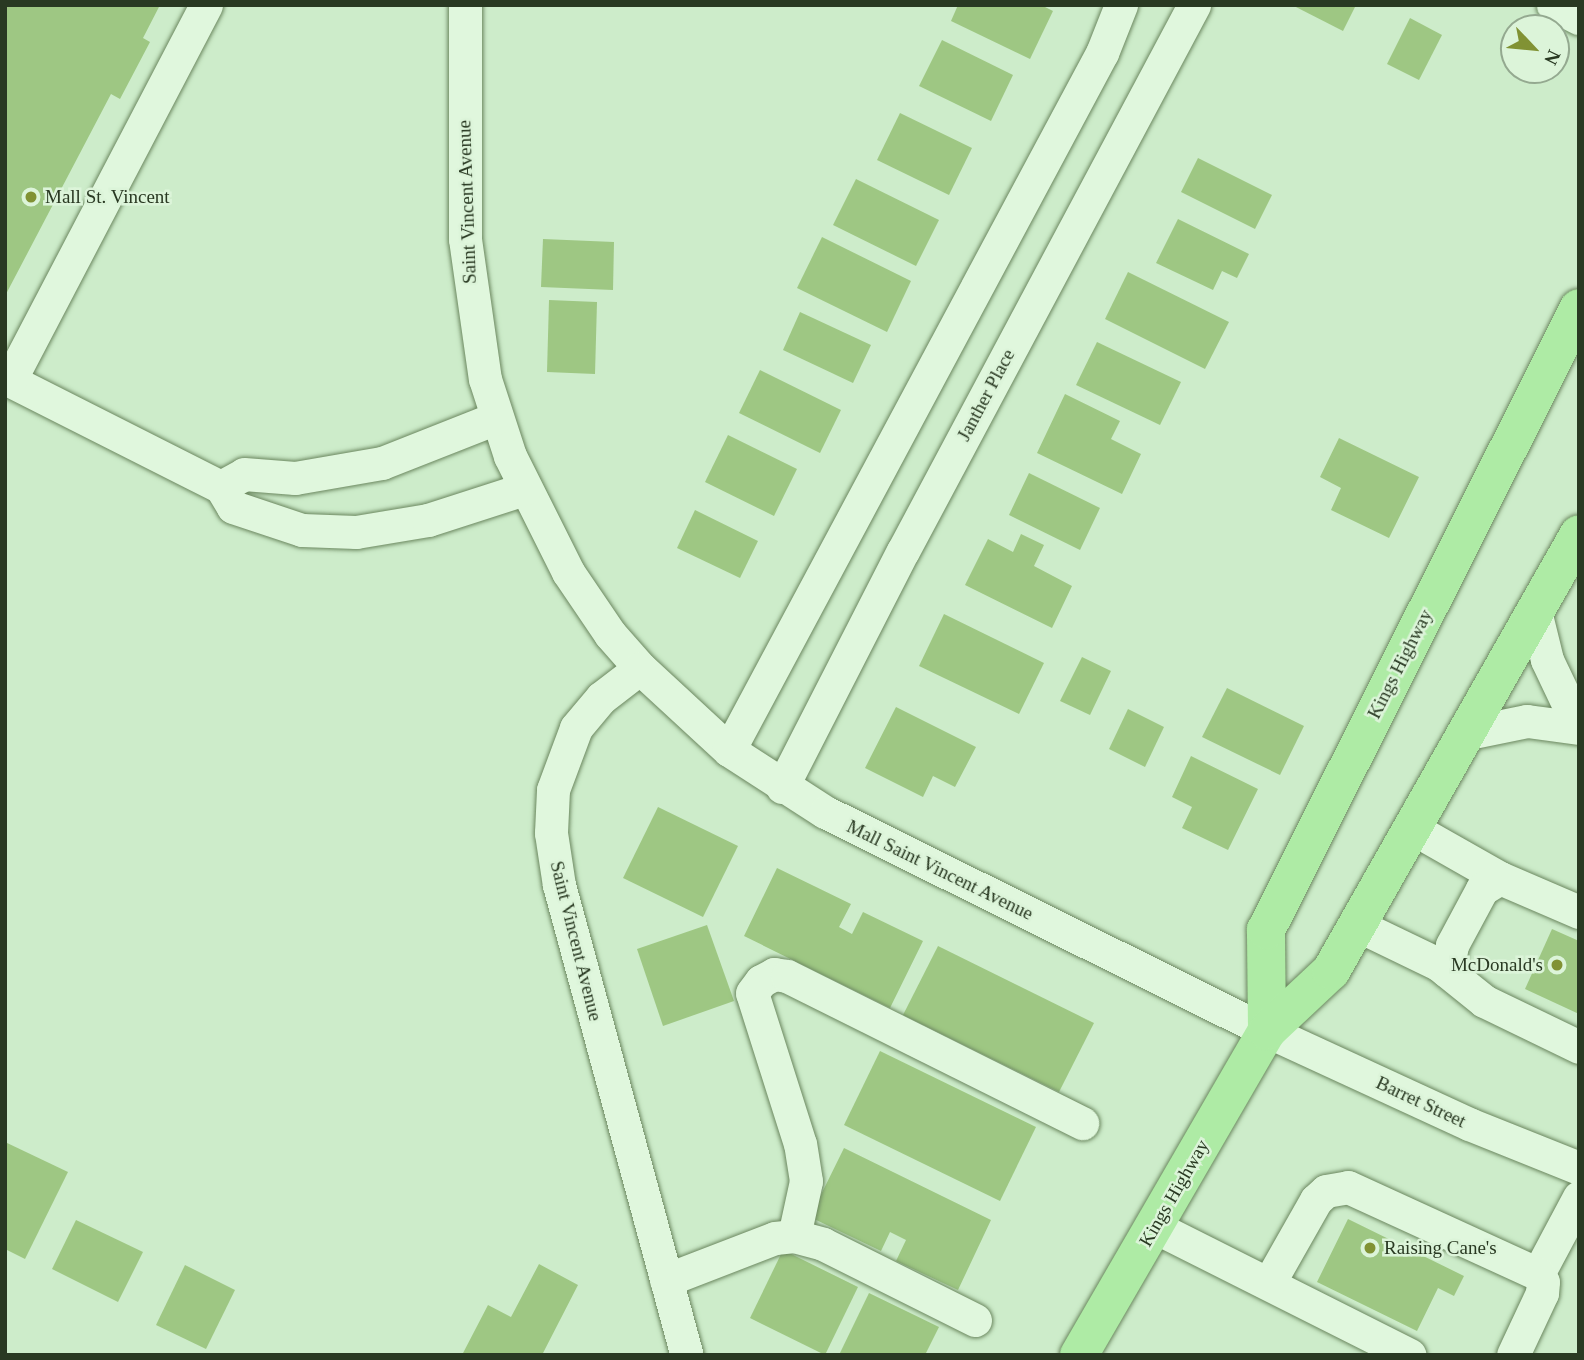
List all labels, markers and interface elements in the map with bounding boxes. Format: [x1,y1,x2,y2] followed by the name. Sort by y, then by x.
[1500,14,1570,84] north arrow
[1540,47,1565,68] text: N
[453,119,481,285] street label: Saint Vincent Avenue
[45,186,170,208] place label: Mall St. Vincent
[23,189,39,205] marker: Mall St. Vincent
[952,345,1020,445] street label: Janther Place
[1363,605,1437,723] street label: Kings Highway
[842,815,1038,925] street label: Mall Saint Vincent Avenue
[545,858,607,1024] street label: Saint Vincent Avenue
[1451,954,1543,976] place label: McDonald's
[1549,957,1565,973] marker: McDonald's
[1372,1071,1470,1133] street label: Barret Street
[1134,1135,1214,1251] street label: Kings Highway
[1384,1237,1497,1259] place label: Raising Cane's
[1362,1240,1378,1256] marker: Raising Cane's

